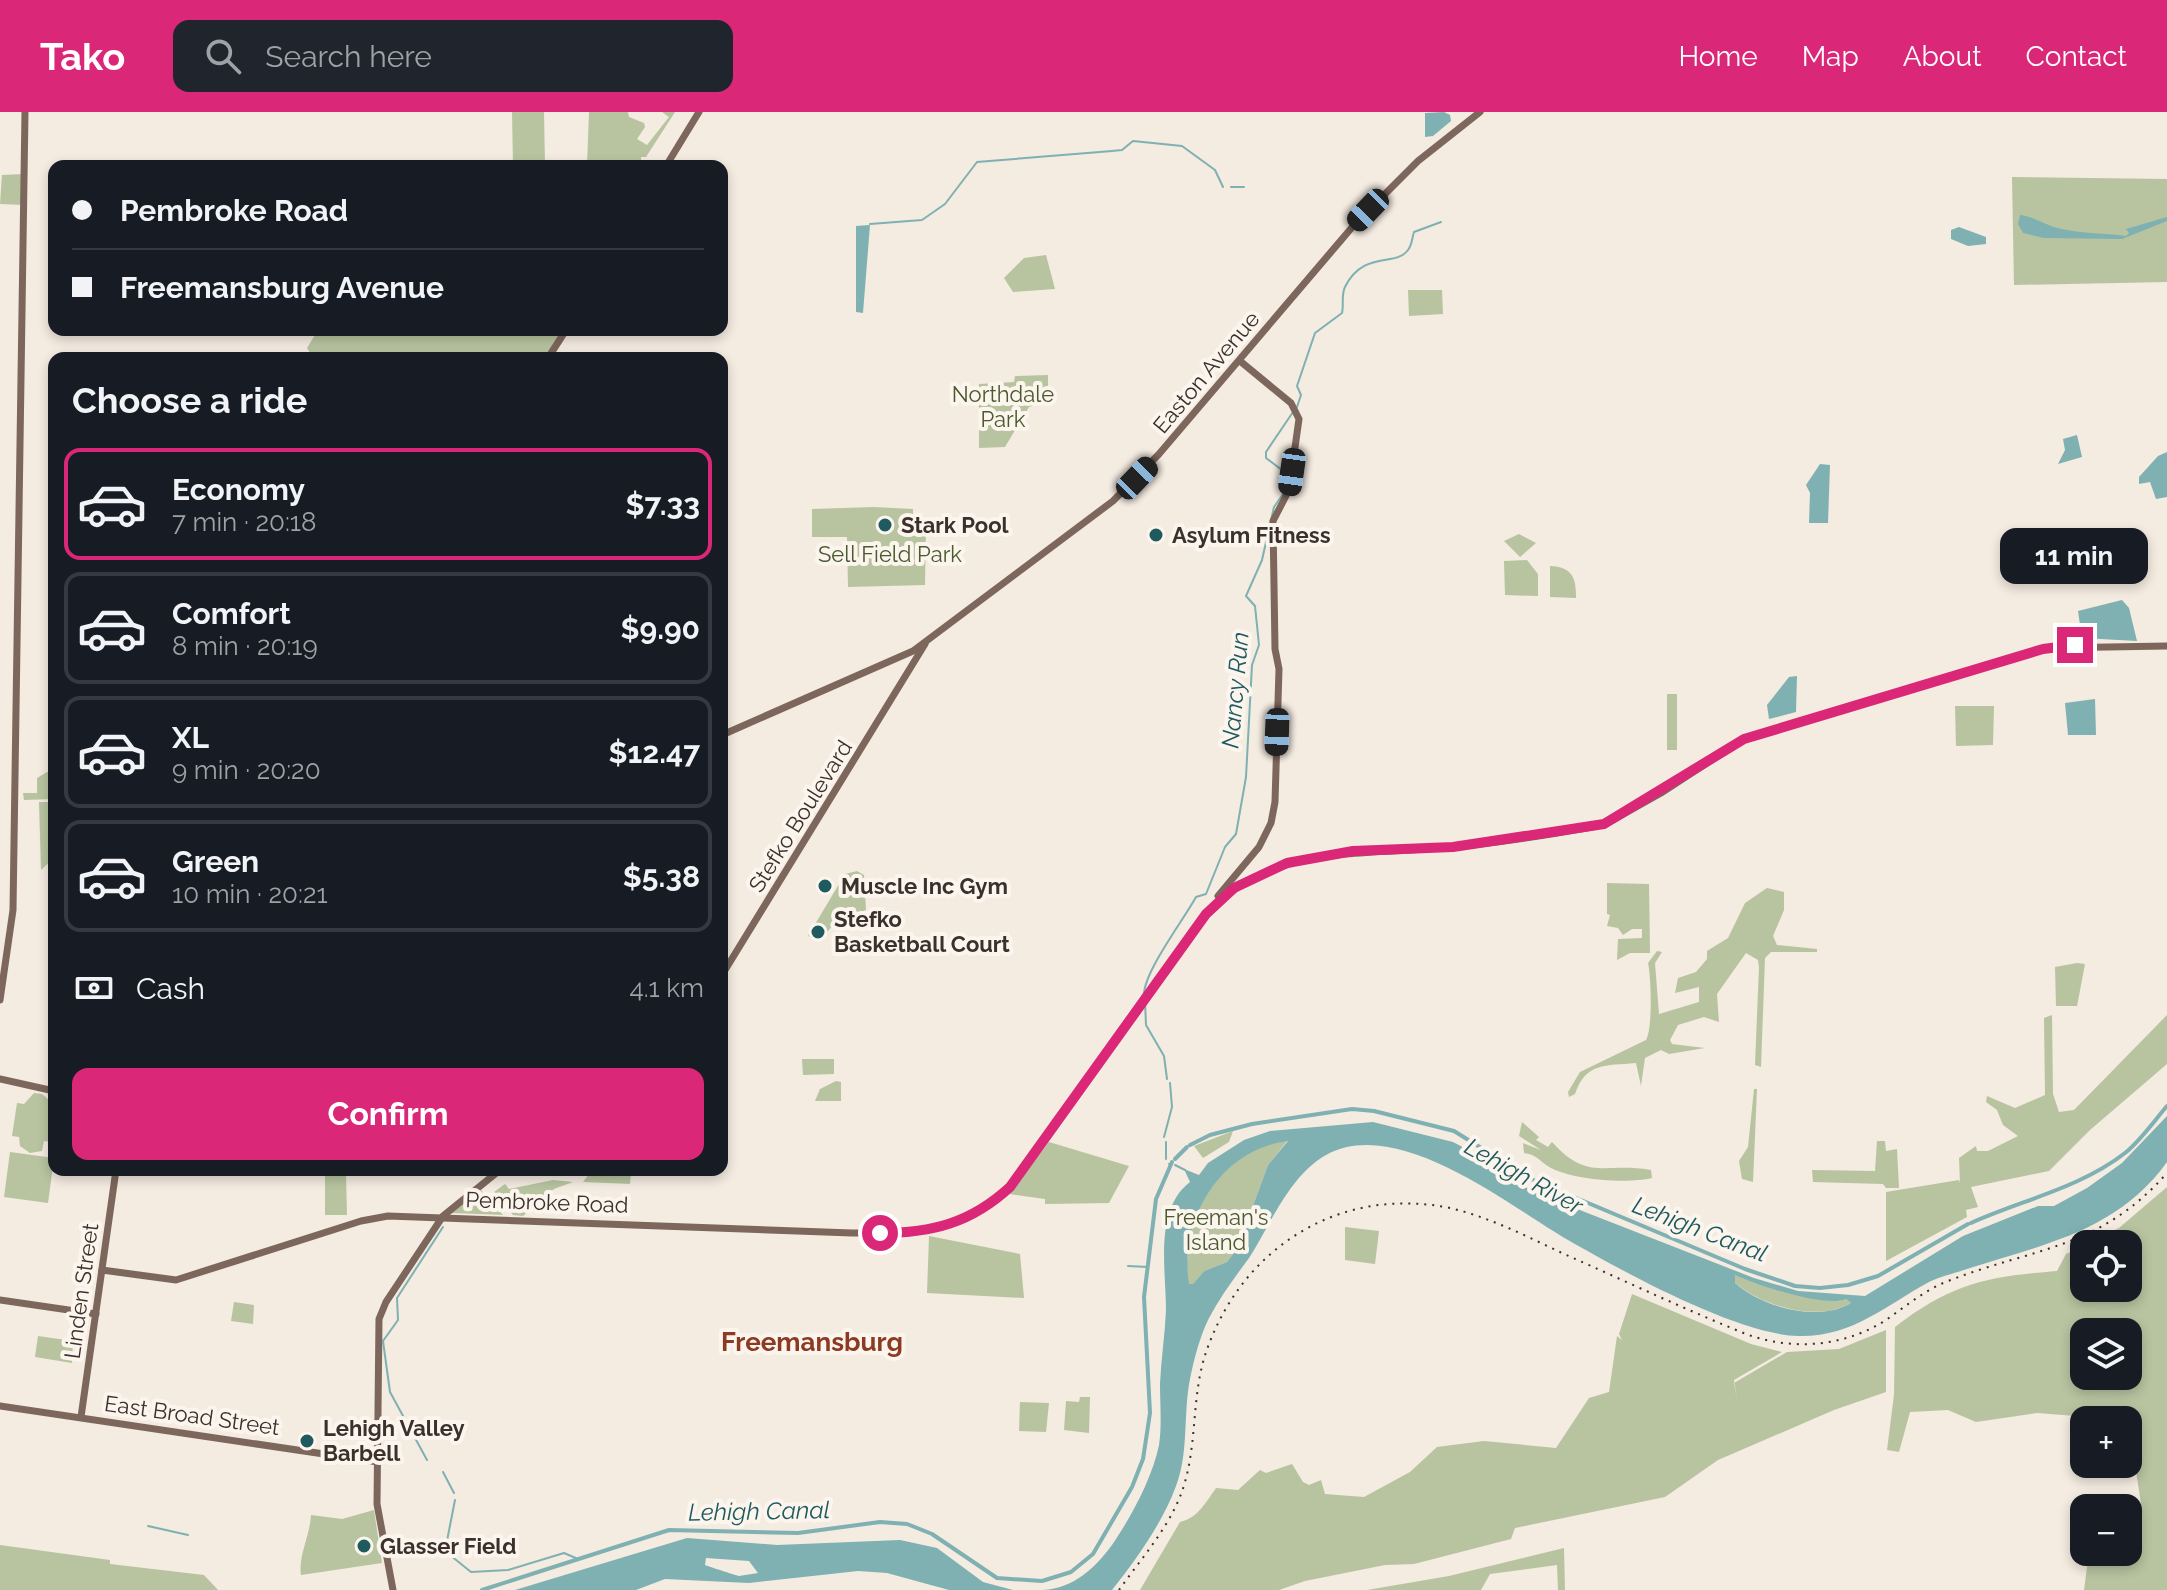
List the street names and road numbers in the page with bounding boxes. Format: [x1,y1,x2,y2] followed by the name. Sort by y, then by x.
[1147,306,1265,438] street label: Easton Avenue
[743,735,857,897] street label: Stefko Boulevard
[465,1186,629,1218] street label: Pembroke Road
[59,1221,103,1360] street label: Linden Street
[103,1390,282,1440] street label: East Broad Street

